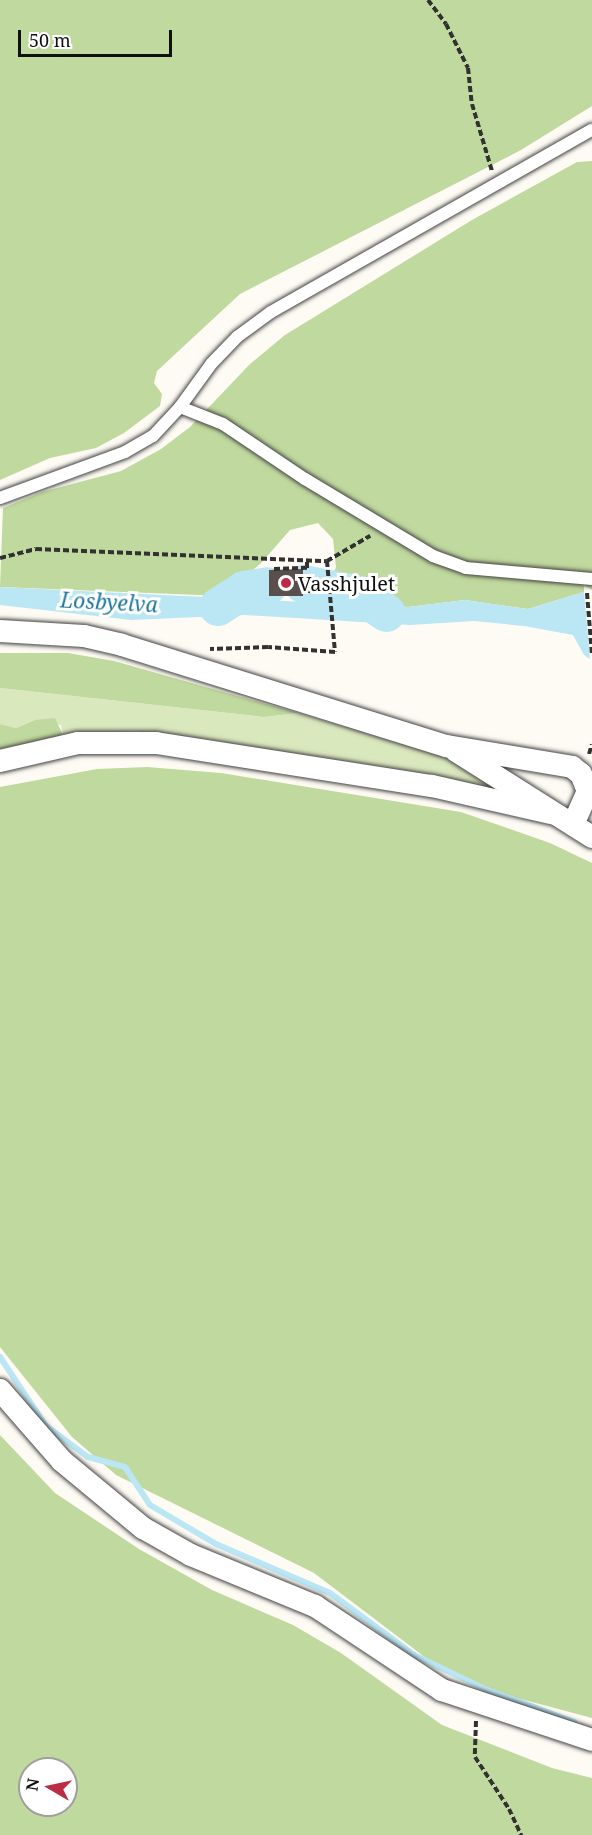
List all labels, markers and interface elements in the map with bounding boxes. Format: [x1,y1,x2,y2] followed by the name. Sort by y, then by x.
[21,18,176,56] scale bar
[29,28,71,52] text: 50 m
[298,571,395,595] place label: Vasshjulet
[279,576,293,590] marker: Vasshjulet
[60,587,158,617] water label: Losbyelva
[18,1757,78,1817] north arrow
[20,1777,44,1792] text: N

